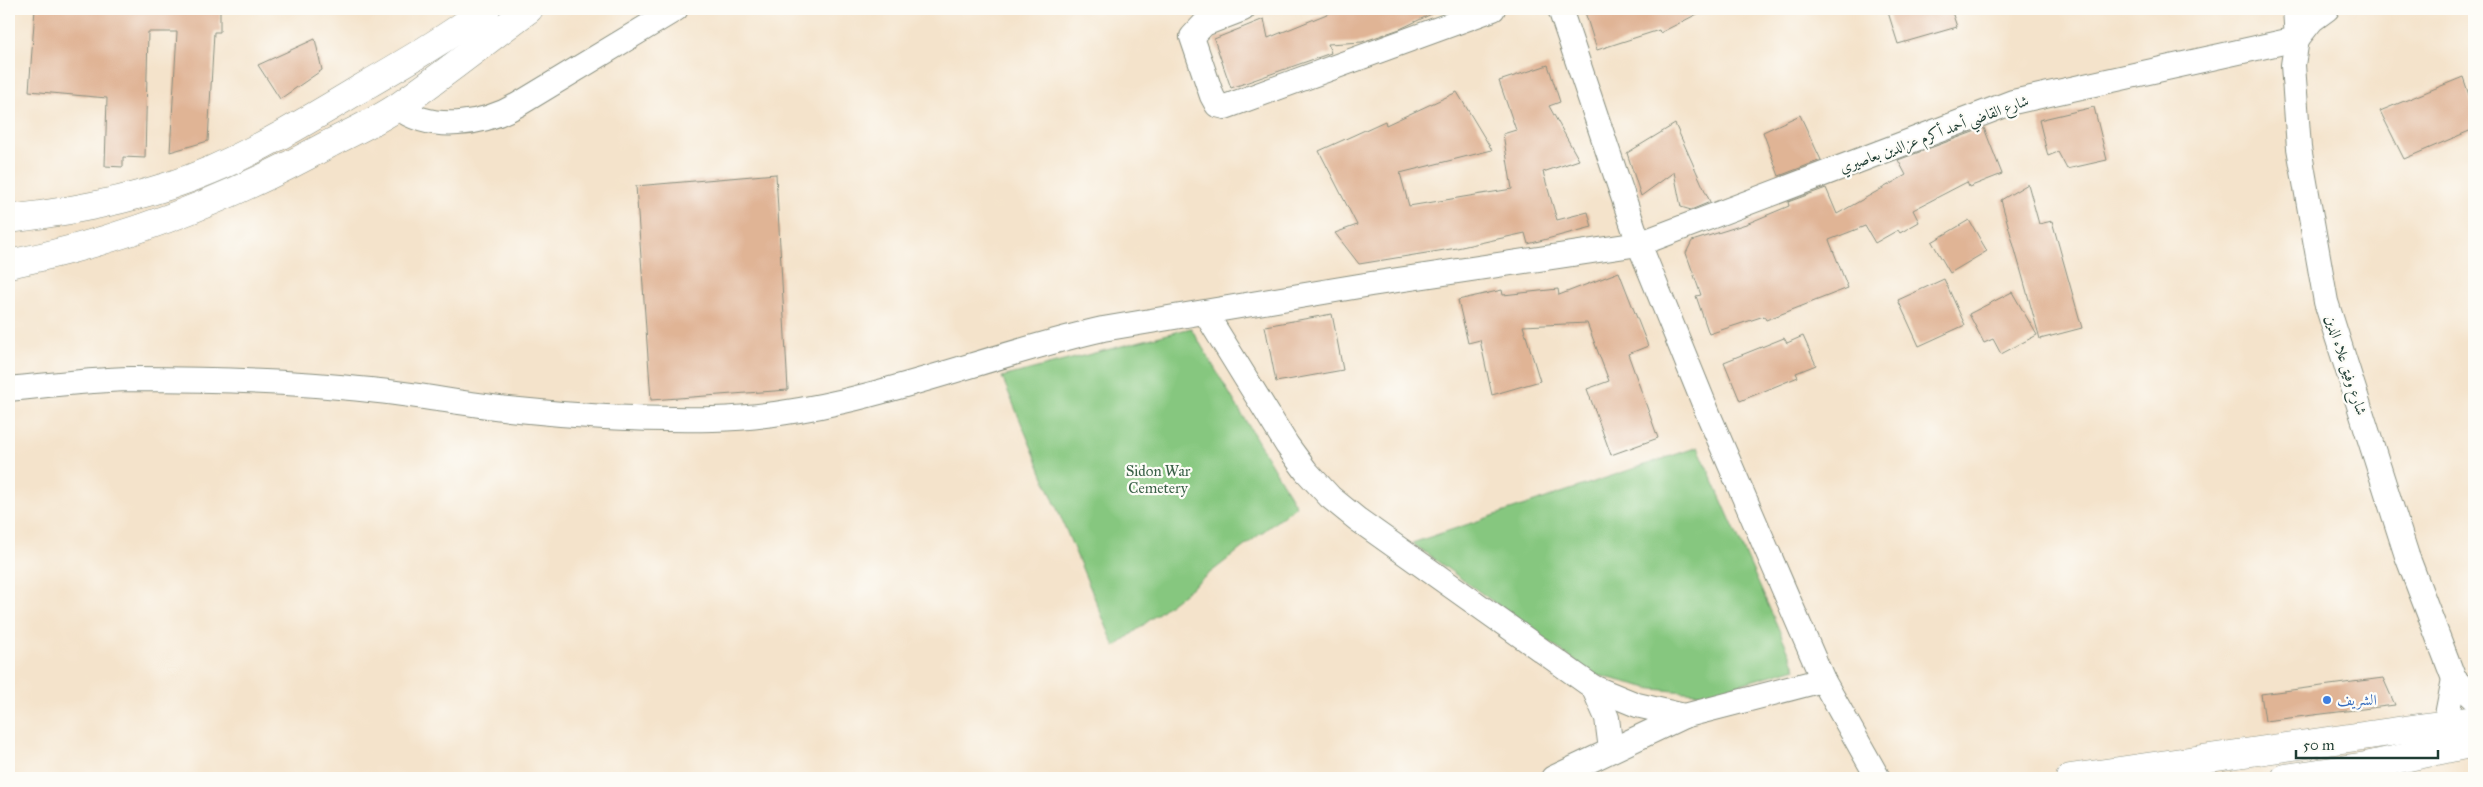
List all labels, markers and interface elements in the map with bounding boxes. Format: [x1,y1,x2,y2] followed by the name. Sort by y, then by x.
[1836,89,2033,181] street label: شارع القاضي أحمد أكرم عزالدين بعاصيري
[2318,313,2371,419] street label: شارع وفيق علاء الدين
[1126,462,1191,497] park label: Sidon War Cemetery
[2337,691,2377,710] place label: الشريف
[2321,694,2333,706] marker: الشريف
[2296,727,2438,759] scale bar
[2303,736,2335,754] text: 50 m

